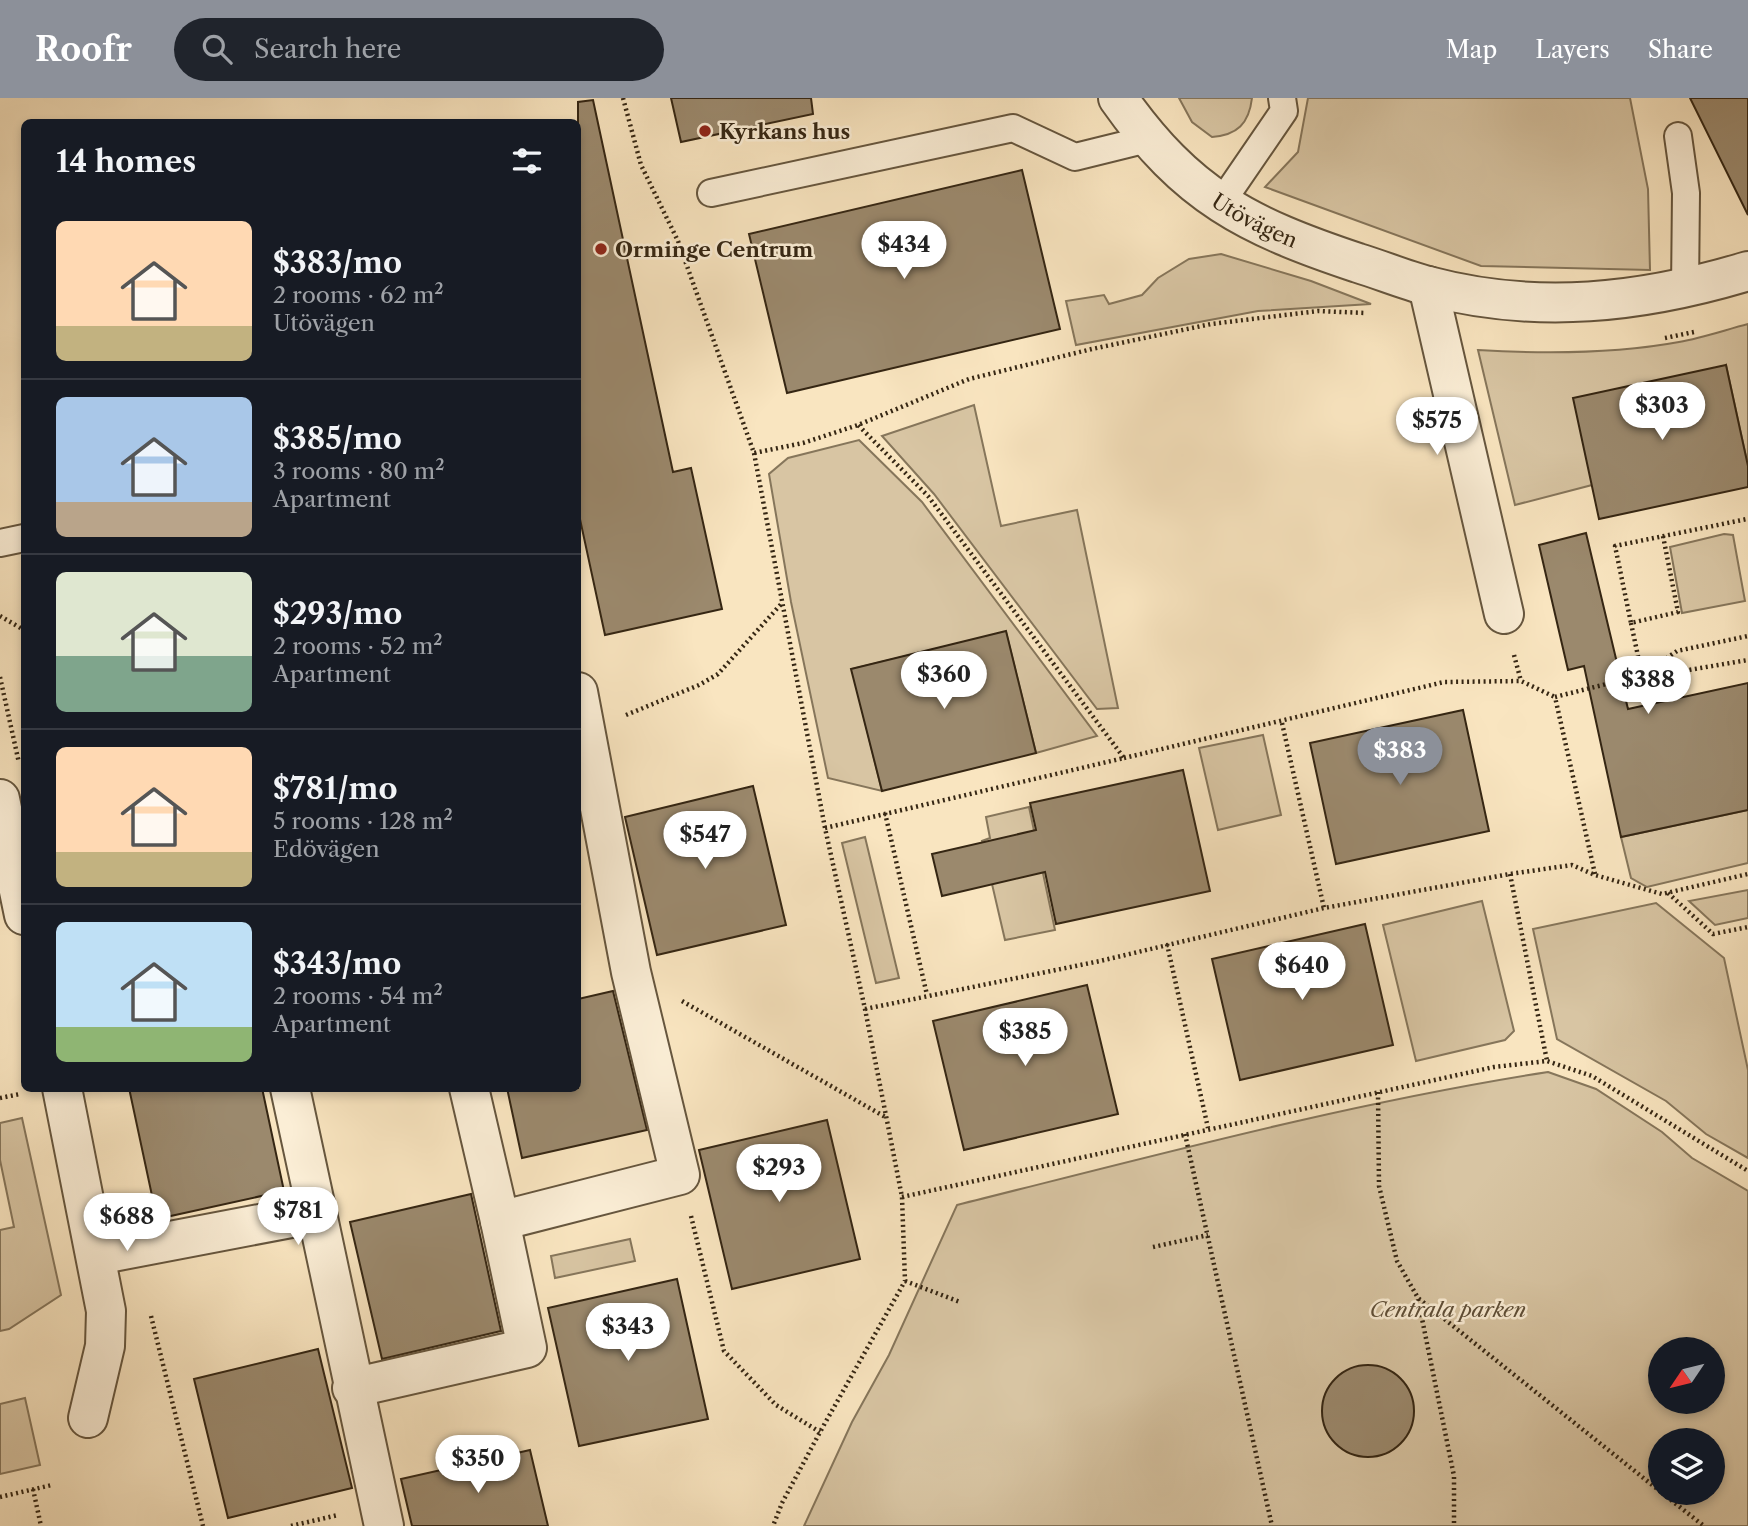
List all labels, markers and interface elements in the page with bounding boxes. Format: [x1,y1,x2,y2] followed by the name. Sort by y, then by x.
[174,18,664,81] search box
[35,29,132,70] text: Roofr
[198,30,236,68] icon: search
[254,33,401,65] text: Search here
[1446,35,1497,64] text: Map
[1535,35,1610,64] text: Layers
[1648,35,1713,64] text: Share
[719,119,850,144] place label: Kyrkans hus
[697,123,713,139] marker: Kyrkans hus
[508,142,546,180] icon: filters
[56,143,196,180] text: 14 homes
[1207,188,1301,252] street label: Utövägen
[863,222,945,281] pin: $434
[877,230,931,258] text: $434
[615,237,813,262] place label: Orminge Centrum
[593,241,609,257] marker: Orminge Centrum
[273,244,402,281] text: $383/mo
[112,249,196,333] icon: home
[273,281,444,309] text: 2 rooms · 62 m²
[273,309,375,337] text: Utövägen
[1621,382,1703,442] pin: $303
[1635,391,1689,419] text: $303
[1396,398,1478,457] pin: $575
[1412,406,1462,434] text: $575
[273,420,402,457] text: $385/mo
[112,425,196,509] icon: home
[273,457,445,485] text: 3 rooms · 80 m²
[273,485,391,513] text: Apartment
[273,595,402,632] text: $293/mo
[112,600,196,684] icon: home
[273,632,443,660] text: 2 rooms · 52 m²
[903,652,985,711] pin: $360
[1607,656,1689,716] pin: $388
[273,660,391,688] text: Apartment
[917,660,971,688] text: $360
[1621,665,1675,693] text: $388
[1359,728,1441,787] pin: $383
[1373,736,1427,764] text: $383
[273,770,398,807] text: $781/mo
[112,775,196,859] icon: home
[273,807,453,835] text: 5 rooms · 128 m²
[664,812,746,871] pin: $547
[679,820,731,848] text: $547
[273,835,380,863] text: Edövägen
[1261,942,1343,1002] pin: $640
[273,945,401,982] text: $343/mo
[112,950,196,1034] icon: home
[1275,951,1329,979] text: $640
[273,982,443,1010] text: 2 rooms · 54 m²
[984,1009,1066,1068] pin: $385
[273,1010,391,1038] text: Apartment
[999,1017,1051,1045] text: $385
[738,1144,820,1204] pin: $293
[752,1153,806,1181] text: $293
[257,1188,339,1247] pin: $781
[86,1194,168,1253] pin: $688
[273,1196,323,1224] text: $781
[100,1202,154,1230] text: $688
[1370,1297,1526,1322] park label: Centrala parken
[587,1304,669,1363] pin: $343
[602,1312,654,1340] text: $343
[1648,1337,1726,1414] north arrow
[1648,1337,1725,1505] map controls
[1648,1428,1725,1505] button: layers
[437,1436,519,1495] pin: $350
[451,1444,505,1472] text: $350

